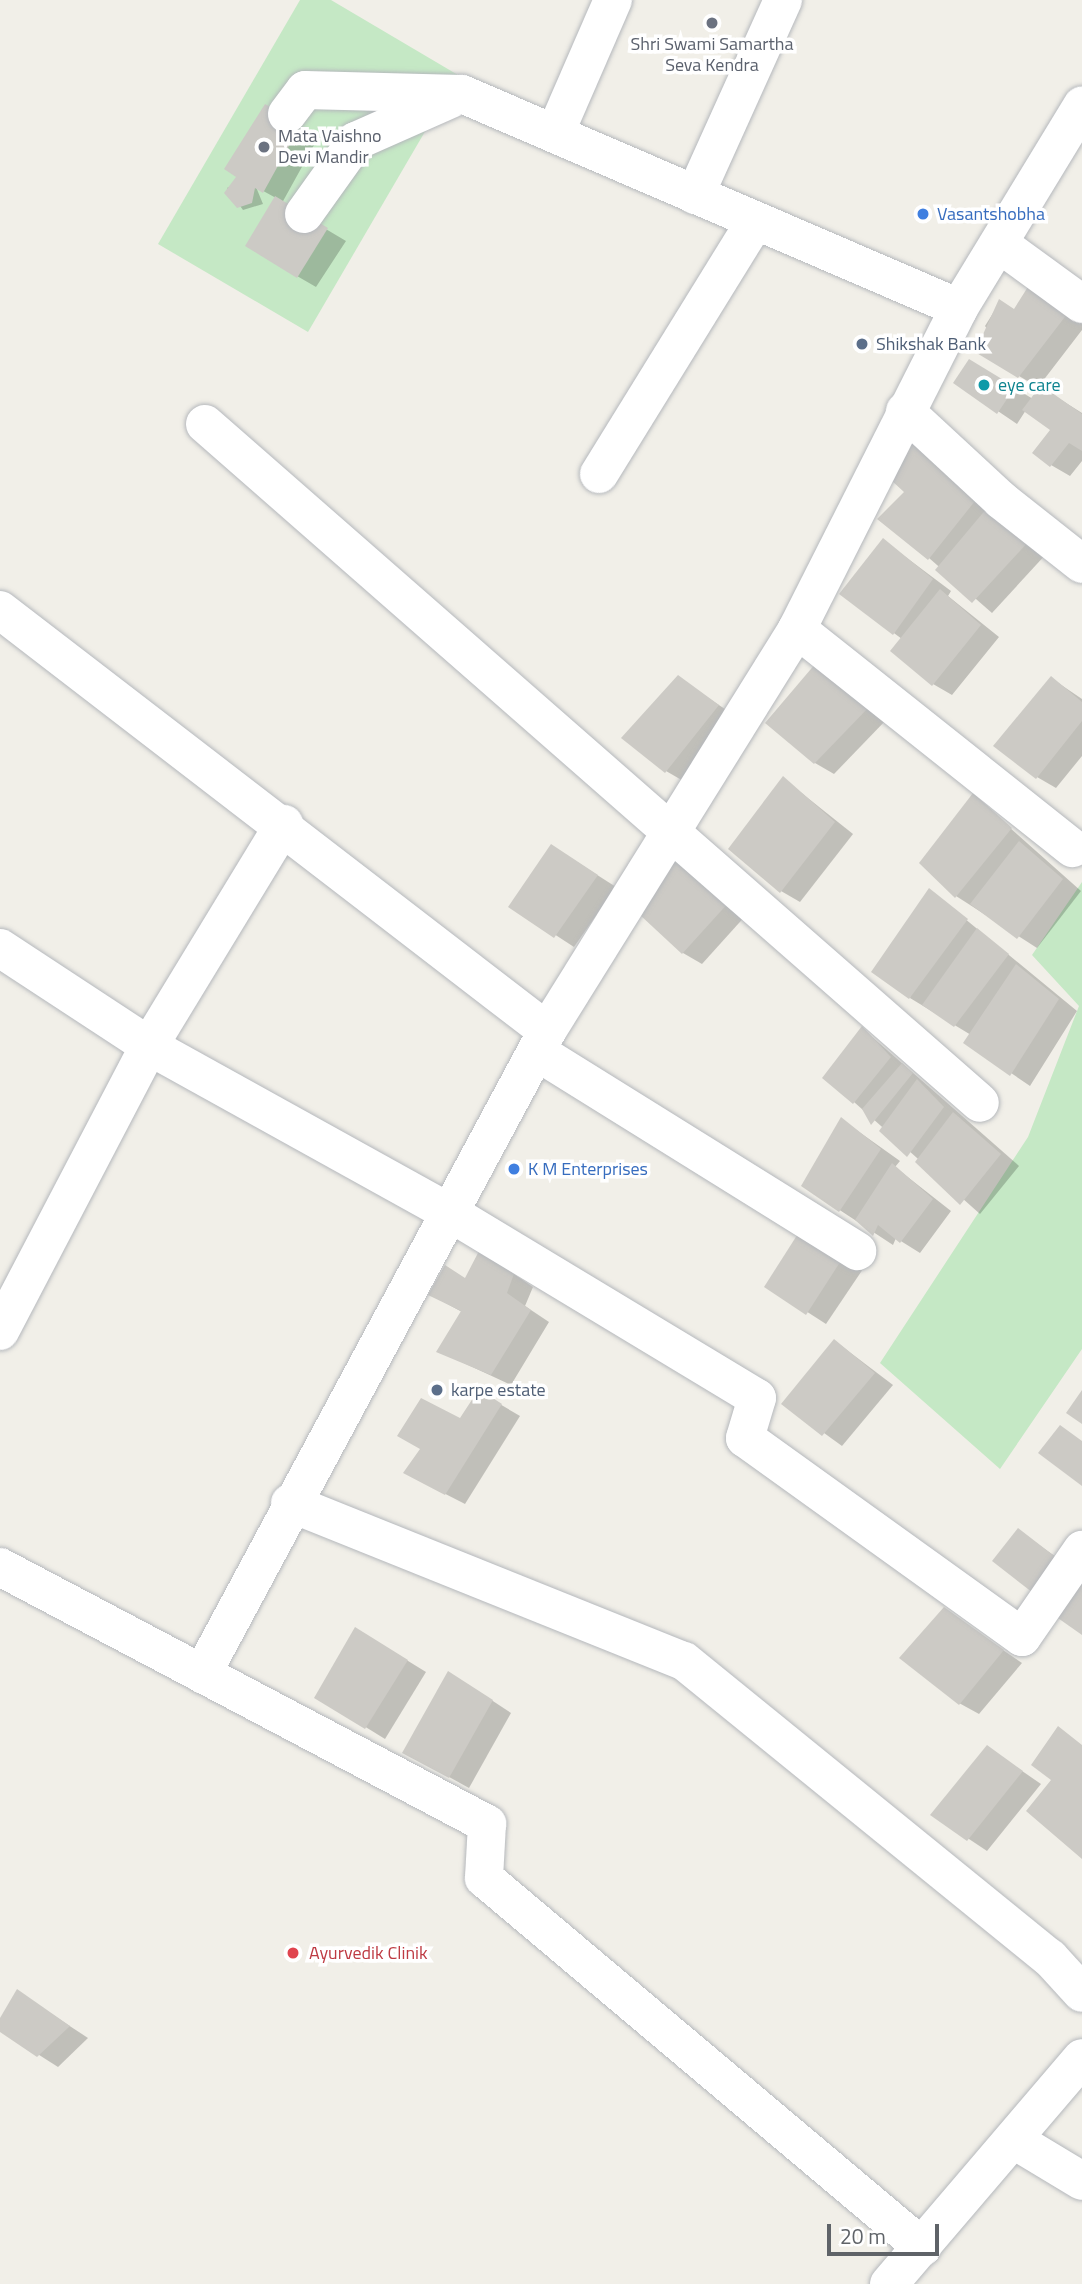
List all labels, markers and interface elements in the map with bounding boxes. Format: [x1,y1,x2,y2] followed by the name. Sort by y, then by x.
[704,15,720,31] marker: Shri Swami Samartha Seva Kendra
[631,34,793,76] place label: Shri Swami Samartha Seva Kendra
[278,126,382,168] place label: Mata Vaishno Devi Mandir
[256,139,272,155] marker: Mata Vaishno Devi Mandir
[937,203,1045,225] place label: Vasantshobha
[915,206,931,222] marker: Vasantshobha
[876,333,986,355] place label: Shikshak Bank
[854,336,870,352] marker: Shikshak Bank
[998,374,1061,396] place label: eye care
[976,377,992,393] marker: eye care
[528,1158,648,1180] place label: K M Enterprises
[506,1161,522,1177] marker: K M Enterprises
[451,1379,546,1401] place label: karpe estate
[429,1382,445,1398] marker: karpe estate
[309,1942,428,1964] place label: Ayurvedik Clinik
[283,1943,303,1963] marker: Ayurvedik Clinik
[830,2210,942,2254] scale bar
[840,2220,886,2252] text: 20 m

